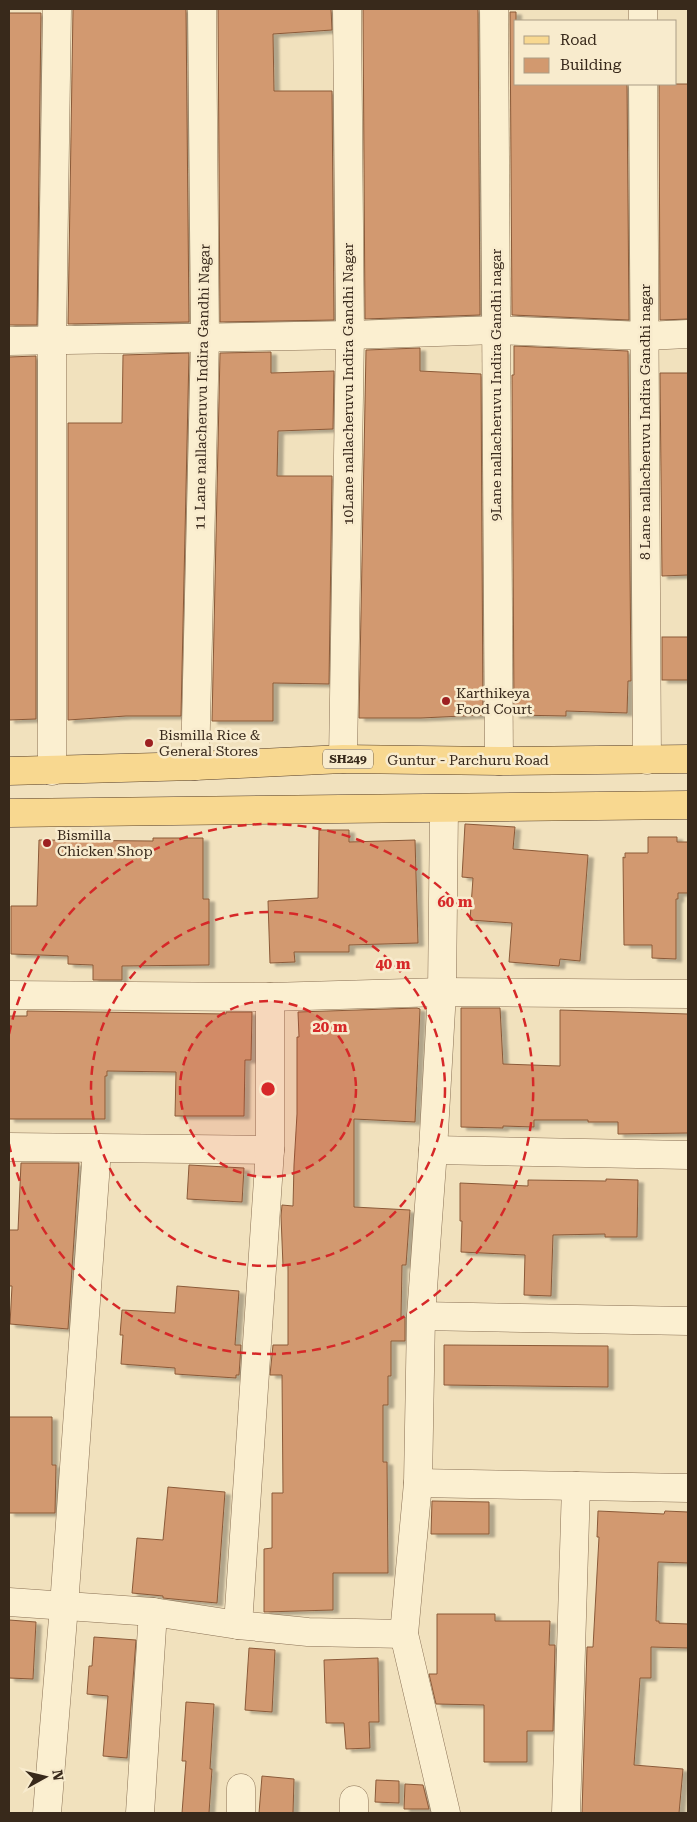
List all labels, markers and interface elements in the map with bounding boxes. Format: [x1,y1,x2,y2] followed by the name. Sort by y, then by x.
[514,20,677,85] legend
[560,31,597,49] text: Road
[560,56,622,74] text: Building
[340,243,356,525] street label: 10Lane nallacheruvu Indira Gandhi Nagar
[192,244,212,530] street label: 11 Lane nallacheruvu Indira Gandhi Nagar
[488,248,504,521] street label: 9Lane nallacheruvu Indira Gandhi nagar
[637,284,653,560] street label: 8 Lane nallacheruvu Indira Gandhi nagar
[456,685,532,717] place label: Karthikeya Food Court
[440,695,452,707] marker: Karthikeya Food Court
[159,727,260,759] place label: Bismilla Rice & General Stores
[143,737,155,749] marker: Bismilla Rice & General Stores
[323,750,373,769] road number: SH249
[387,752,549,768] street label: Guntur - Parchuru Road
[57,827,153,859] place label: Bismilla Chicken Shop
[41,837,53,849] marker: Bismilla Chicken Shop
[437,893,473,911] text: 60 m
[375,955,411,973] text: 40 m
[312,1018,348,1036] text: 20 m
[259,1080,277,1098] centre of rings
[20,1752,70,1802] north arrow
[49,1769,67,1782] text: N

